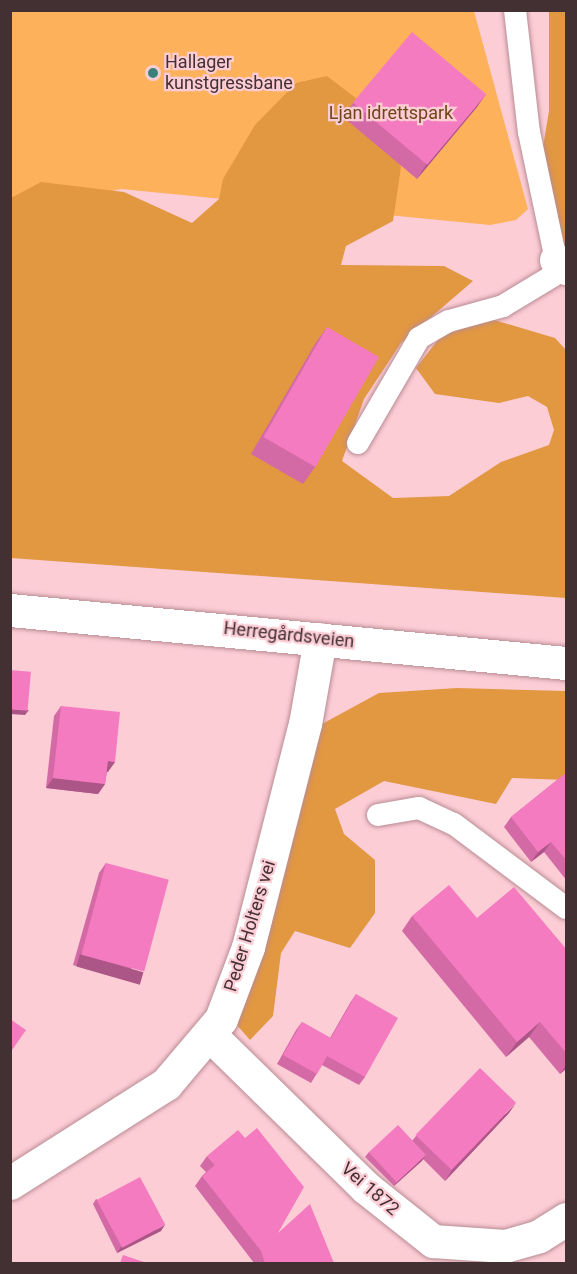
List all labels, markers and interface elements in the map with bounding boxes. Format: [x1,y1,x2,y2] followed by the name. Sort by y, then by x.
[165,52,293,94] place label: Hallager kunstgressbane
[146,66,160,80] marker: Hallager kunstgressbane
[329,102,453,124] park label: Ljan idrettspark
[223,617,355,653] street label: Herregårdsveien
[220,858,280,994] street label: Peder Holters vei
[337,1158,403,1220] street label: Vei 1872

